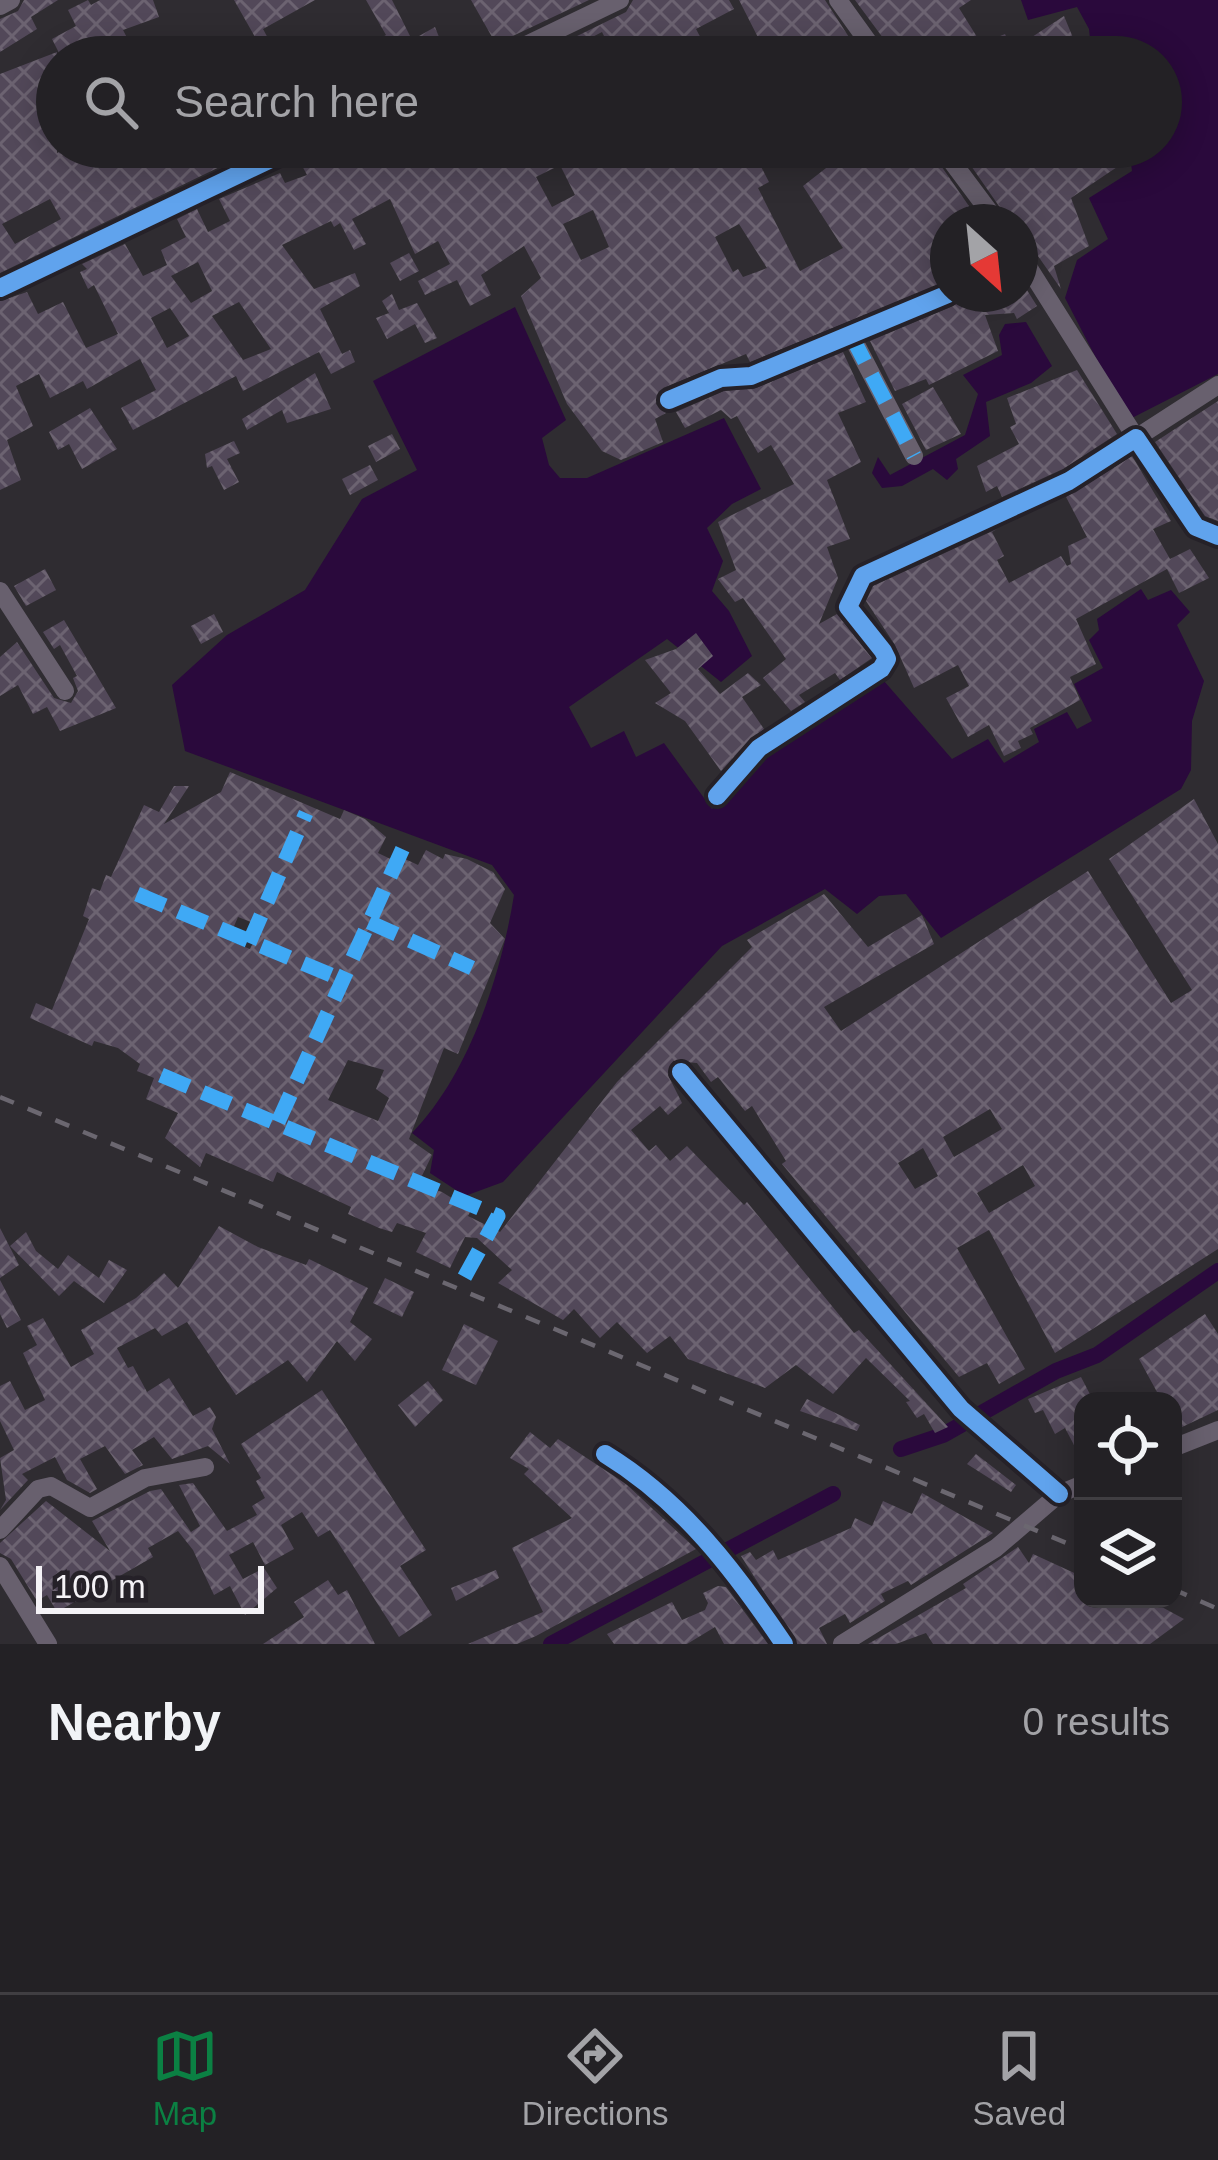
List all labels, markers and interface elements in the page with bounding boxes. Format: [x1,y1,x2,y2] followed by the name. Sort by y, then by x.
[36,36,1182,168] search box
[78,69,144,135] icon: search
[174,76,419,127] text: Search here
[930,204,1038,312] north arrow
[1074,1392,1182,1608] map controls
[1074,1392,1182,1500] button: locate
[1074,1500,1182,1608] button: layers
[36,1560,264,1613] scale bar
[54,1568,146,1605] text: 100 m
[48,1694,221,1751] text: Nearby
[1023,1700,1170,1743] text: 0 results
[152,2023,218,2133] tab: Map
[522,2023,669,2133] tab: Directions
[972,2023,1066,2133] tab: Saved

